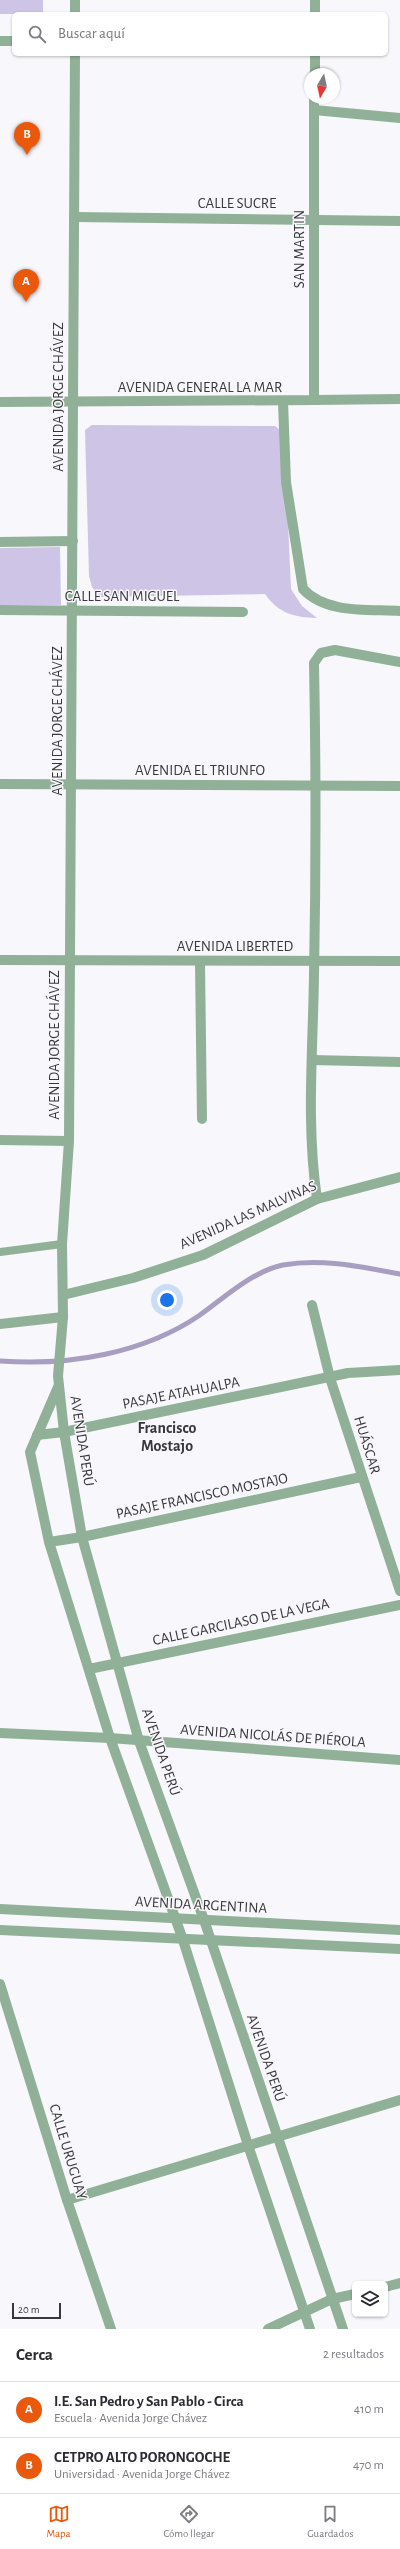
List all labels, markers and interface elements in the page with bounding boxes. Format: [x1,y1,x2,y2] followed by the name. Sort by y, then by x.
[12,12,388,56] search box
[26,23,48,45] icon: search
[58,26,125,41] text: Buscar aquí
[304,68,340,104] north arrow
[14,122,40,155] pin: B
[198,196,276,211] street label: CALLE SUCRE
[292,210,307,288] street label: SAN MARTIN
[13,269,39,302] pin: A
[49,322,66,472] street label: AVENIDA JORGE CHÁVEZ
[118,380,282,395] street label: AVENIDA GENERAL LA MAR
[65,589,180,604] street label: CALLE SAN MIGUEL
[48,646,65,796] street label: AVENIDA JORGE CHÁVEZ
[135,763,265,778] street label: AVENIDA EL TRIUNFO
[177,939,294,954] street label: AVENIDA LIBERTED
[45,970,62,1120] street label: AVENIDA JORGE CHÁVEZ
[177,1178,319,1252] street label: AVENIDA LAS MALVINAS
[157,1290,177,1310] your location
[121,1374,241,1412] street label: PASAJE ATAHUALPA
[67,1394,99,1487] street label: AVENIDA PERÚ
[351,1414,385,1476] street label: HUÁSCAR
[138,1420,197,1455] district label: Francisco Mostajo
[115,1470,289,1522] street label: PASAJE FRANCISCO MOSTAJO
[151,1596,331,1648] street label: CALLE GARCILASO DE LA VEGA
[139,1706,185,1798] street label: AVENIDA PERÚ
[180,1720,367,1750] street label: AVENIDA NICOLÁS DE PIÉROLA
[135,1894,268,1916] street label: AVENIDA ARGENTINA
[244,2012,290,2104] street label: AVENIDA PERÚ
[46,2102,90,2202] street label: CALLE URUGUAY
[352,2281,388,2317] map controls
[352,2281,388,2317] button: layers
[12,2301,61,2320] scale bar
[18,2304,39,2315] text: 20 m
[16,2346,53,2363] text: Cerca
[323,2348,384,2361] text: 2 resultados
[54,2394,244,2409] text: I.E. San Pedro y San Pablo - Circa
[25,2403,33,2416] text: A
[354,2403,384,2416] text: 410 m
[54,2412,207,2425] text: Escuela · Avenida Jorge Chávez
[54,2450,230,2465] text: CETPRO ALTO PORONGOCHE
[25,2459,33,2472] text: B
[353,2459,384,2472] text: 470 m
[54,2468,230,2481] text: Universidad · Avenida Jorge Chávez
[46,2503,71,2540] tab: Mapa
[163,2503,214,2540] tab: Cómo llegar
[307,2503,354,2540] tab: Guardados

